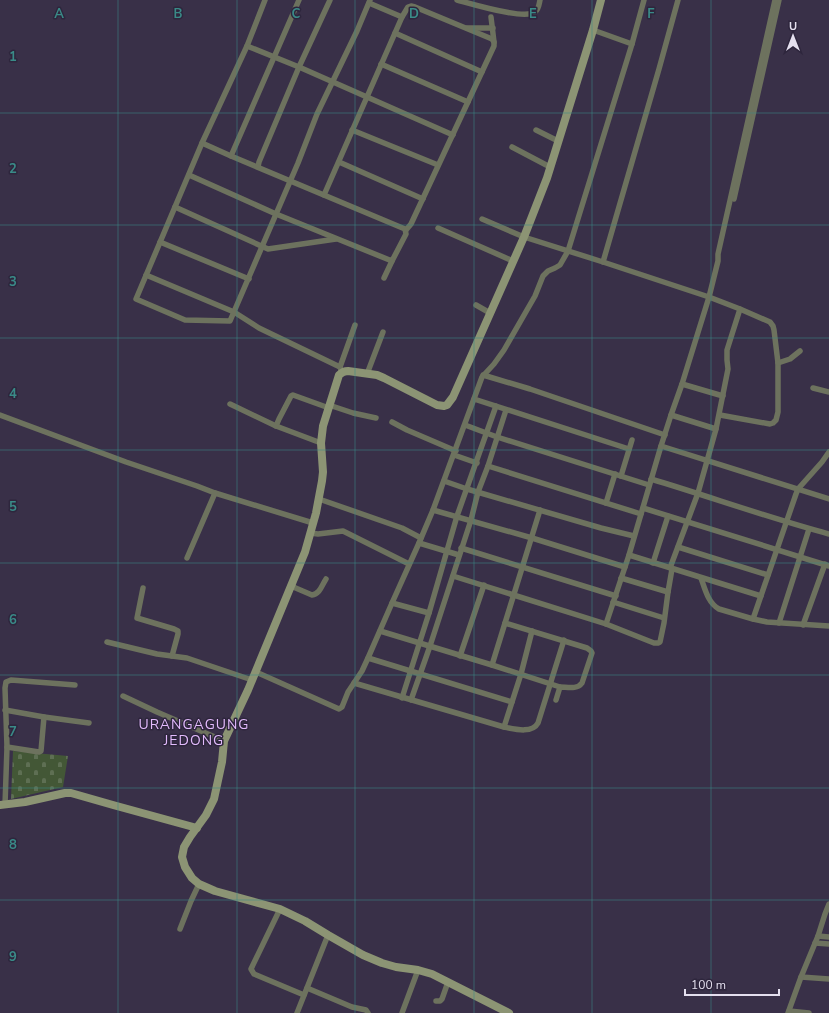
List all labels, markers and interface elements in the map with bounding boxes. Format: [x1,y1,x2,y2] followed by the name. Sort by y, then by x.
[54,5,64,23] text: A
[174,5,183,23] text: B
[292,5,301,23] text: C
[409,5,419,23] text: D
[529,5,537,23] text: E
[647,5,655,23] text: F
[773,16,813,56] north arrow
[789,19,797,34] text: U
[9,48,17,66] text: 1
[9,160,17,178] text: 2
[9,273,17,291] text: 3
[9,385,17,403] text: 4
[9,498,17,516] text: 5
[9,611,17,629] text: 6
[138,715,250,750] district label: URANGAGUNG JEDONG
[9,723,17,741] text: 7
[9,836,17,854] text: 8
[9,948,17,966] text: 9
[685,971,779,997] scale bar
[691,977,726,993] text: 100 m

